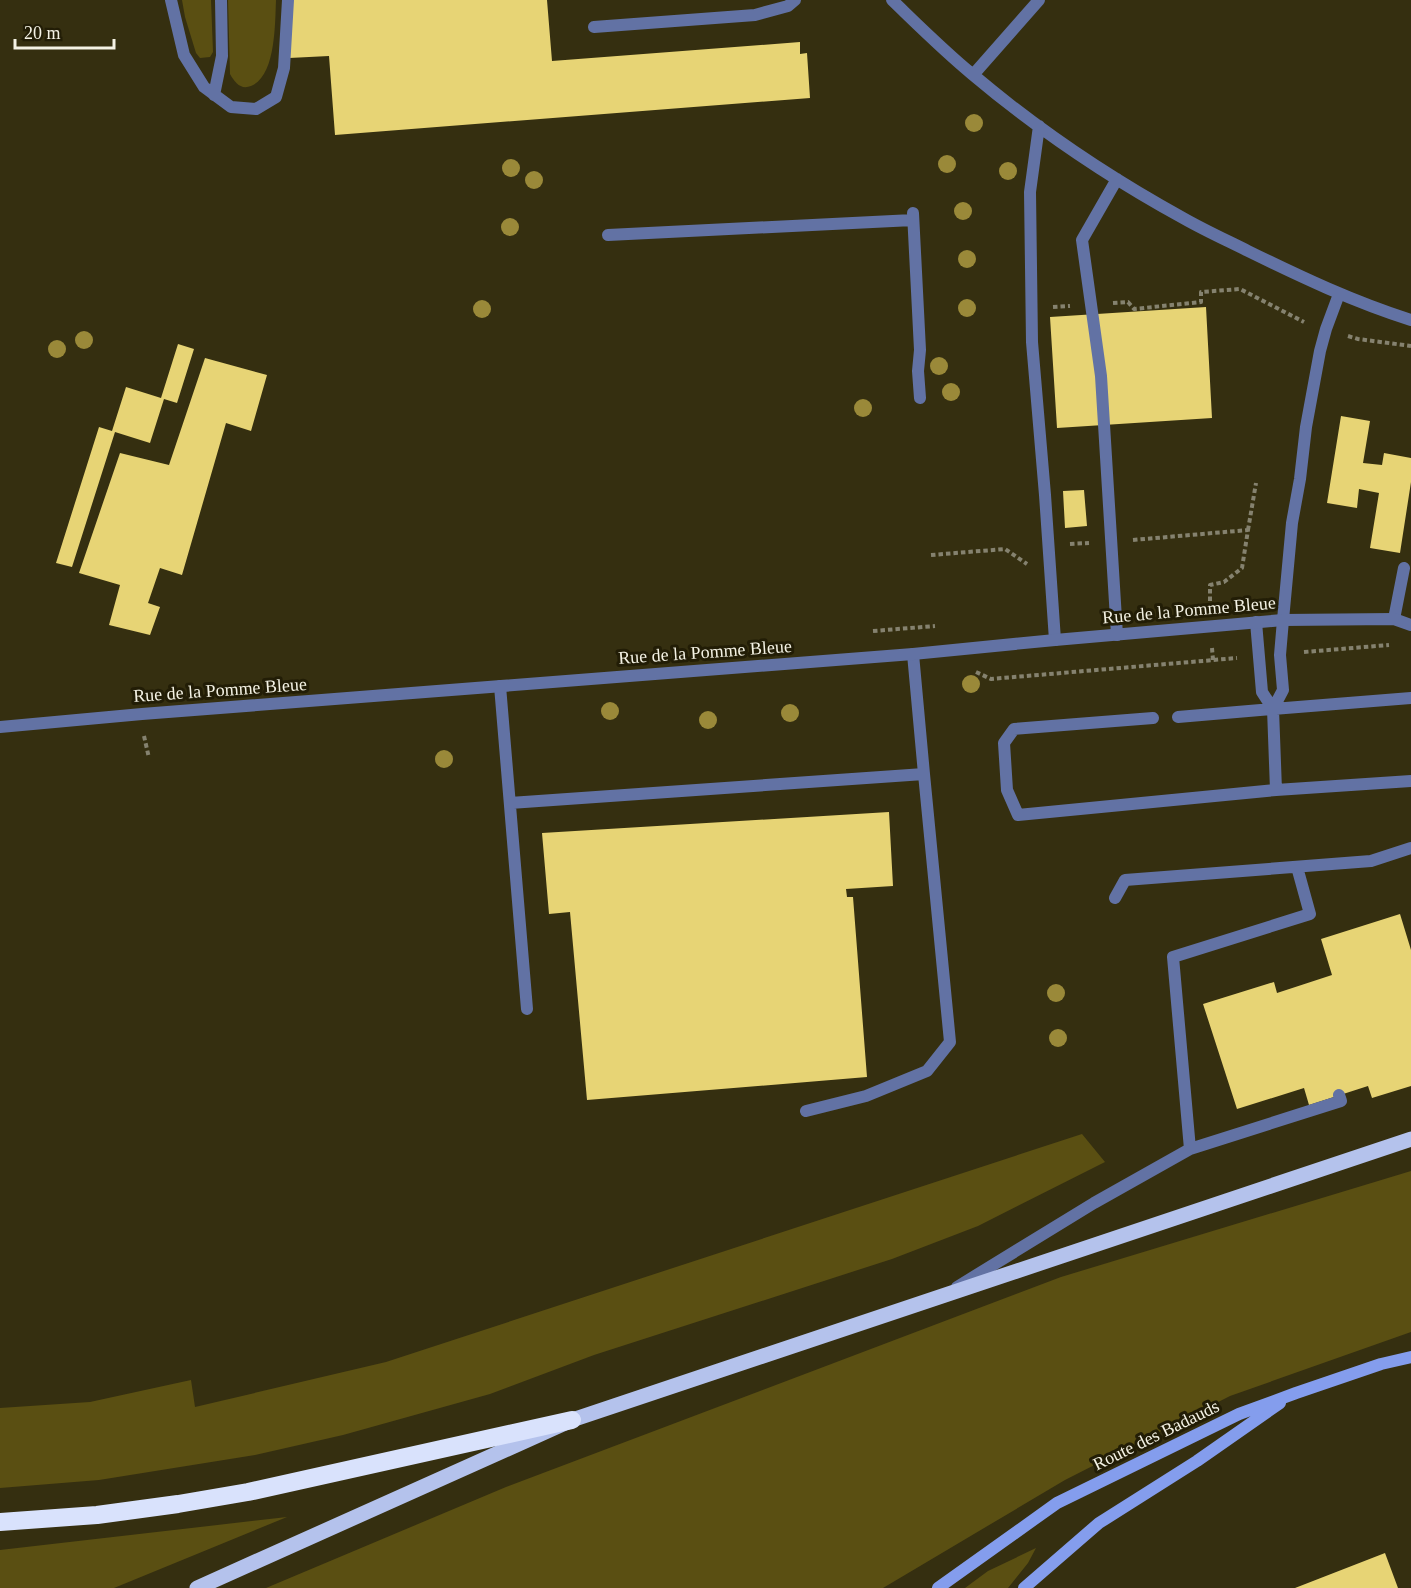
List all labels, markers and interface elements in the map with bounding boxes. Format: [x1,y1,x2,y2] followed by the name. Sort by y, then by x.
[15,12,114,50] scale bar
[24,23,61,43] text: 20 m
[1101,592,1277,628] street label: Rue de la Pomme Bleue
[618,636,792,668] street label: Rue de la Pomme Bleue
[133,674,307,706] street label: Rue de la Pomme Bleue
[1090,1396,1222,1474] street label: Route des Badauds

